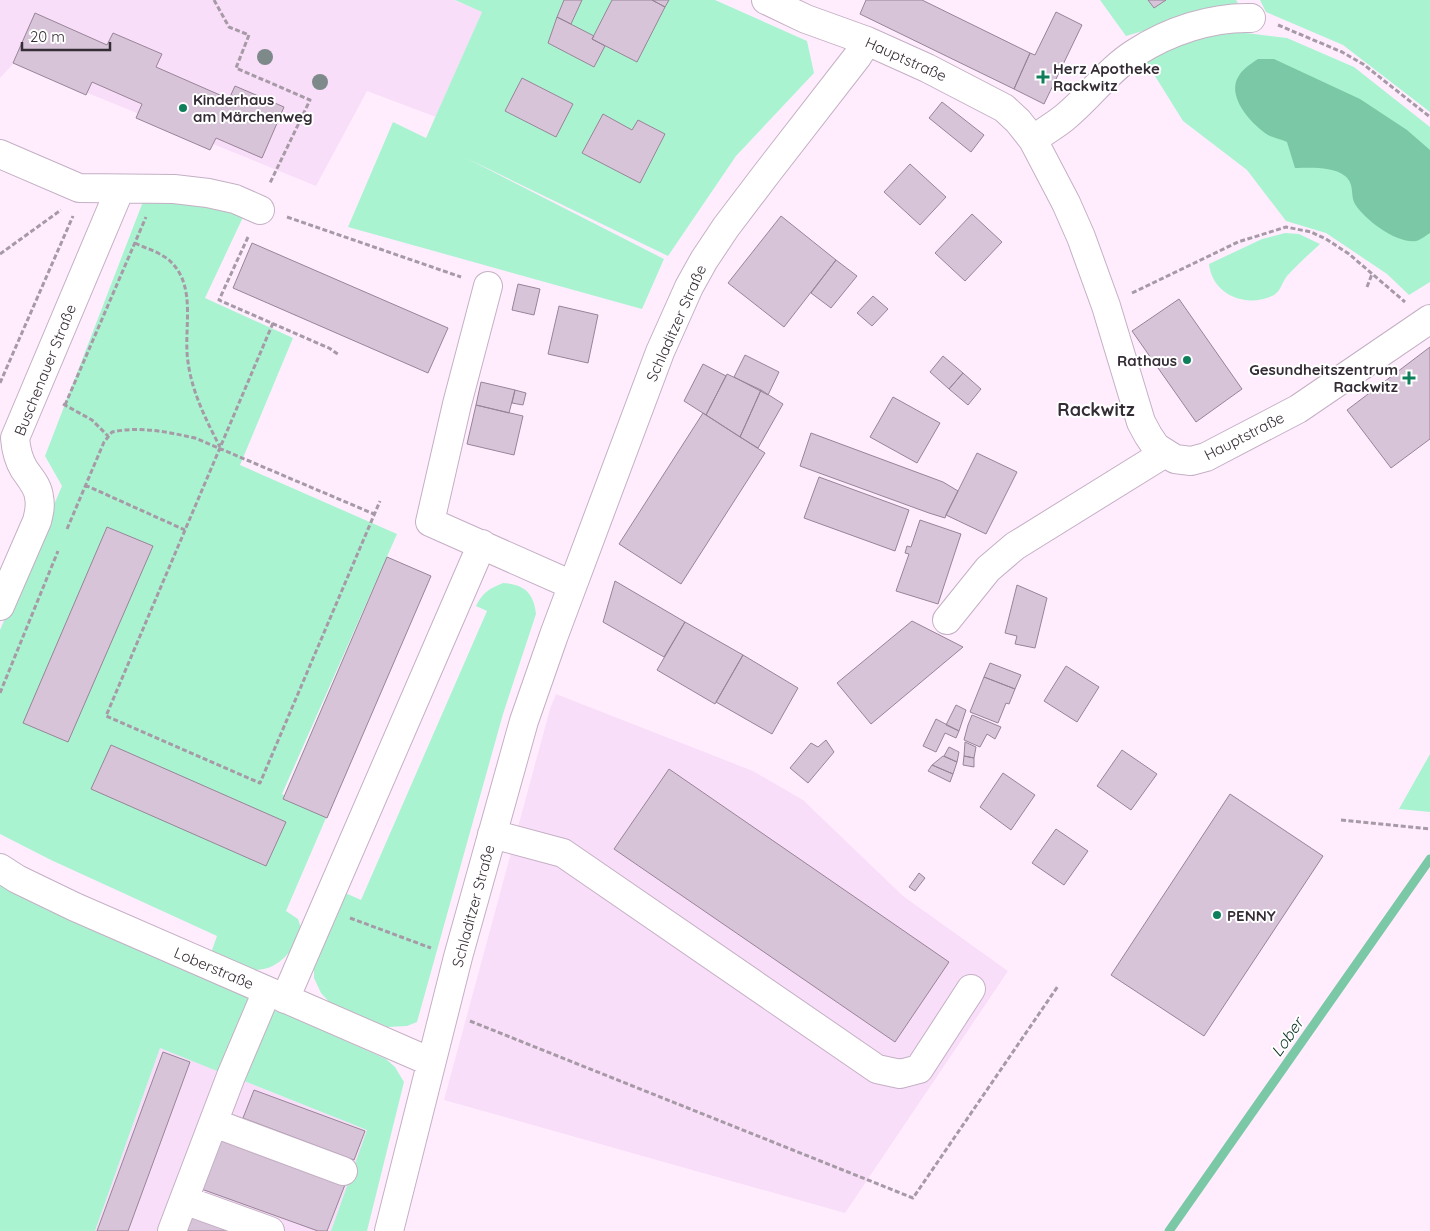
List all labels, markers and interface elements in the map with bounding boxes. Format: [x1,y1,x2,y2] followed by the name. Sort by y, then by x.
[22,20,110,52] scale bar
[30,27,65,46] text: 20 m
[862,33,950,85] street label: Hauptstraße
[1053,59,1160,95] place label: Herz Apotheke Rackwitz
[1037,71,1049,83] marker: Herz Apotheke Rackwitz
[193,90,313,126] place label: Kinderhaus am Märchenweg
[177,102,189,114] marker: Kinderhaus am Märchenweg
[642,262,710,384] street label: Schladitzer Straße
[10,301,80,439] street label: Buschenauer Straße
[1117,351,1177,370] place label: Rathaus
[1181,354,1193,366] marker: Rathaus
[1249,360,1398,396] place label: Gesundheitszentrum Rackwitz
[1402,371,1416,385] marker: Gesundheitszentrum Rackwitz
[1057,398,1135,421] district label: Rackwitz
[1201,408,1287,464] street label: Hauptstraße
[448,843,498,969] street label: Schladitzer Straße
[1227,906,1276,925] place label: PENNY
[1211,909,1223,921] marker: PENNY
[171,943,257,993] street label: Loberstraße
[1266,1012,1309,1060] water label: Lober

